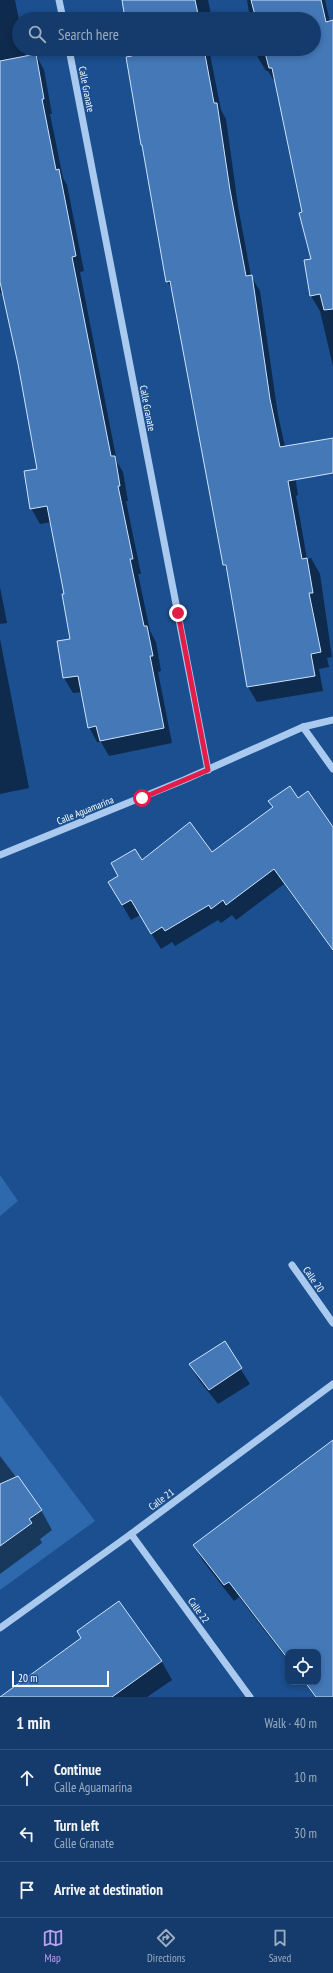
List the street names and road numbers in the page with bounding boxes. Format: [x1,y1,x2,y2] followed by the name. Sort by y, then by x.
[76,65,97,113] street label: Calle Granate
[137,384,158,432] street label: Calle Granate
[55,793,116,828] street label: Calle Aguamarina
[300,1264,327,1295] street label: Calle 20
[146,1486,177,1513] street label: Calle 21
[185,1595,212,1626] street label: Calle 22

